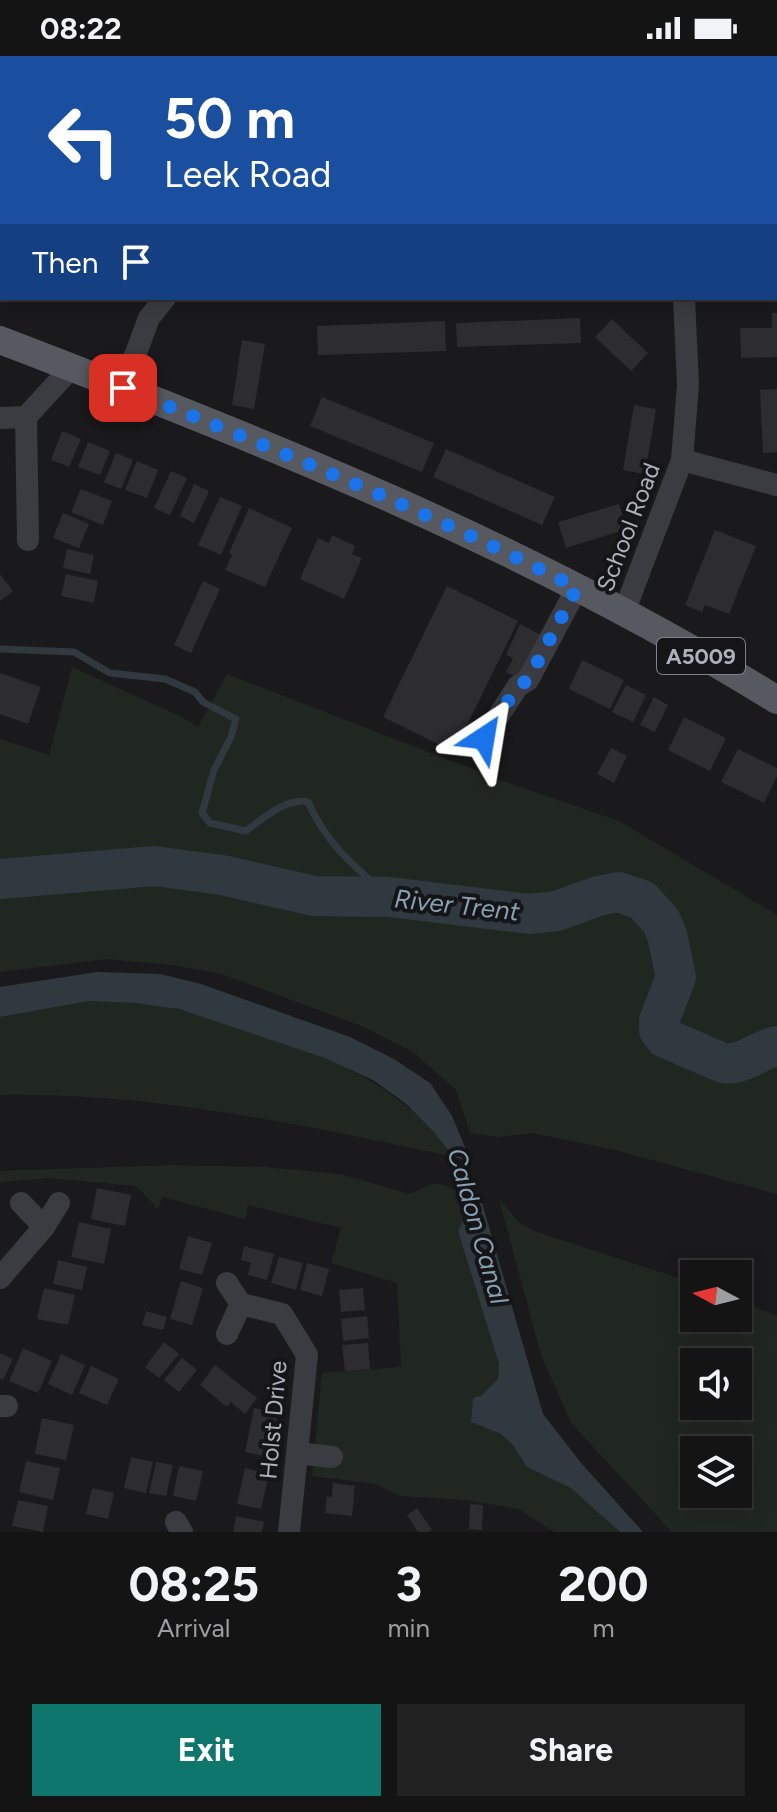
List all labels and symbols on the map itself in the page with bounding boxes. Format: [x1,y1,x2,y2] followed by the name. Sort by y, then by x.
[89,354,157,422] pin
[590,459,666,595] street label: School Road
[657,638,745,674] road number: A5009
[442,696,526,780] position arrow
[393,883,522,928] water label: River Trent
[440,1144,516,1308] water label: Caldon Canal
[680,1260,752,1332] north arrow
[253,1360,293,1480] street label: Holst Drive

